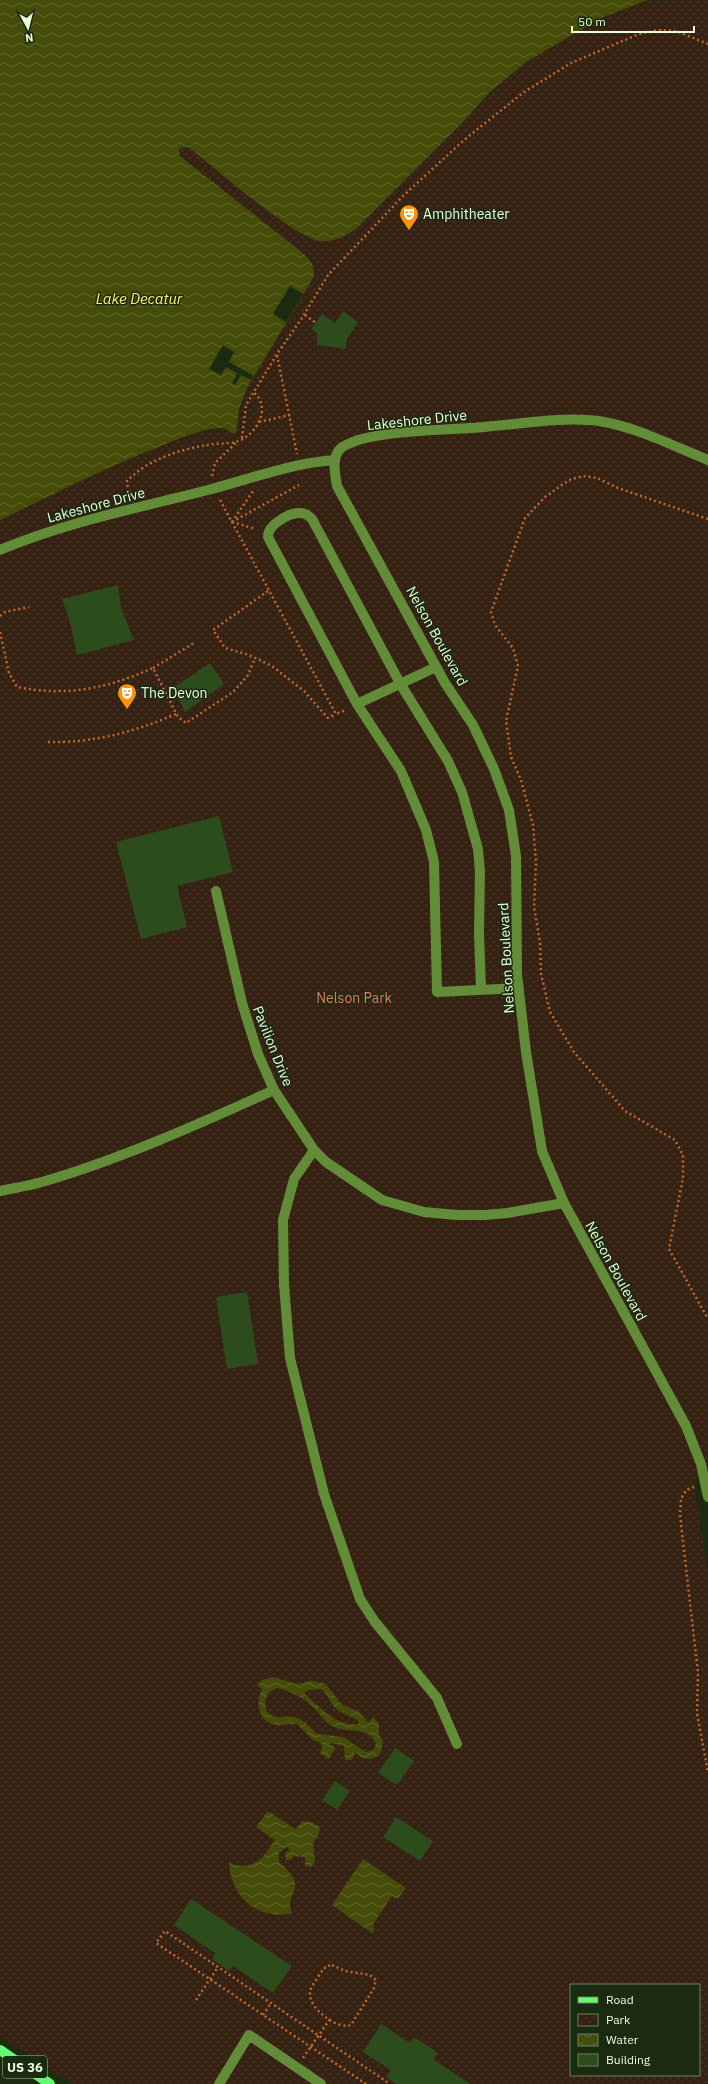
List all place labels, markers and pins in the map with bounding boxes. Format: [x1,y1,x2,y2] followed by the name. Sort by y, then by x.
[398,203,420,231] theatre icon: Amphitheater
[423,205,509,223] place label: Amphitheater
[116,682,138,710] theatre icon: The Devon
[141,684,208,702] place label: The Devon

